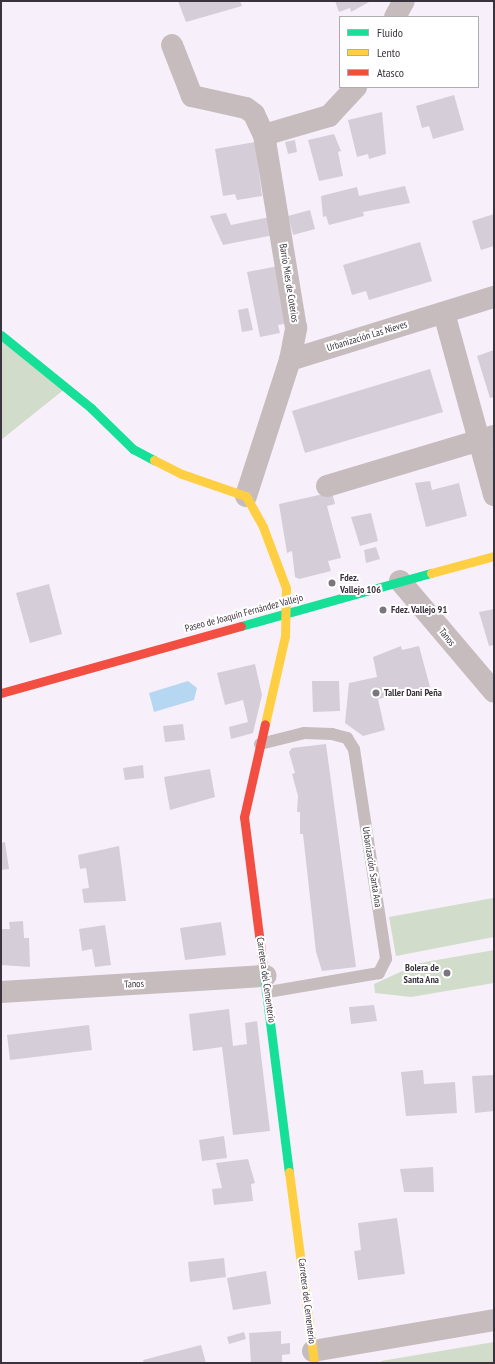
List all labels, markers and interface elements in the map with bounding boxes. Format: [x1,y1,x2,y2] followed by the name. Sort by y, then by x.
[339,16,479,88] legend
[377,25,403,40] text: Fluido
[377,45,400,60] text: Lento
[377,65,404,80] text: Atasco
[277,243,301,323] street label: Barrio Mies de Coterios
[325,318,409,354] street label: Urbanización Las Nieves
[340,571,381,594] place label: Fdez. Vallejo 106
[327,578,337,588] marker: Fdez. Vallejo 106
[183,591,305,635] street label: Paseo de Joaquín Fernández Vallejo
[391,604,448,616] place label: Fdez. Vallejo 91
[378,605,388,615] marker: Fdez. Vallejo 91
[436,626,458,648] street label: Tanos
[384,687,442,699] place label: Taller Dani Peña
[371,688,381,698] marker: Taller Dani Peña
[360,826,384,908] street label: Urbanización Santa Ana
[254,937,278,1023] street label: Carretera del Cementerio
[403,961,439,984] place label: Bolera de Santa Ana
[442,968,452,978] marker: Bolera de Santa Ana
[124,977,144,991] street label: Tanos
[296,1258,318,1344] street label: Carretera del Cementerio

